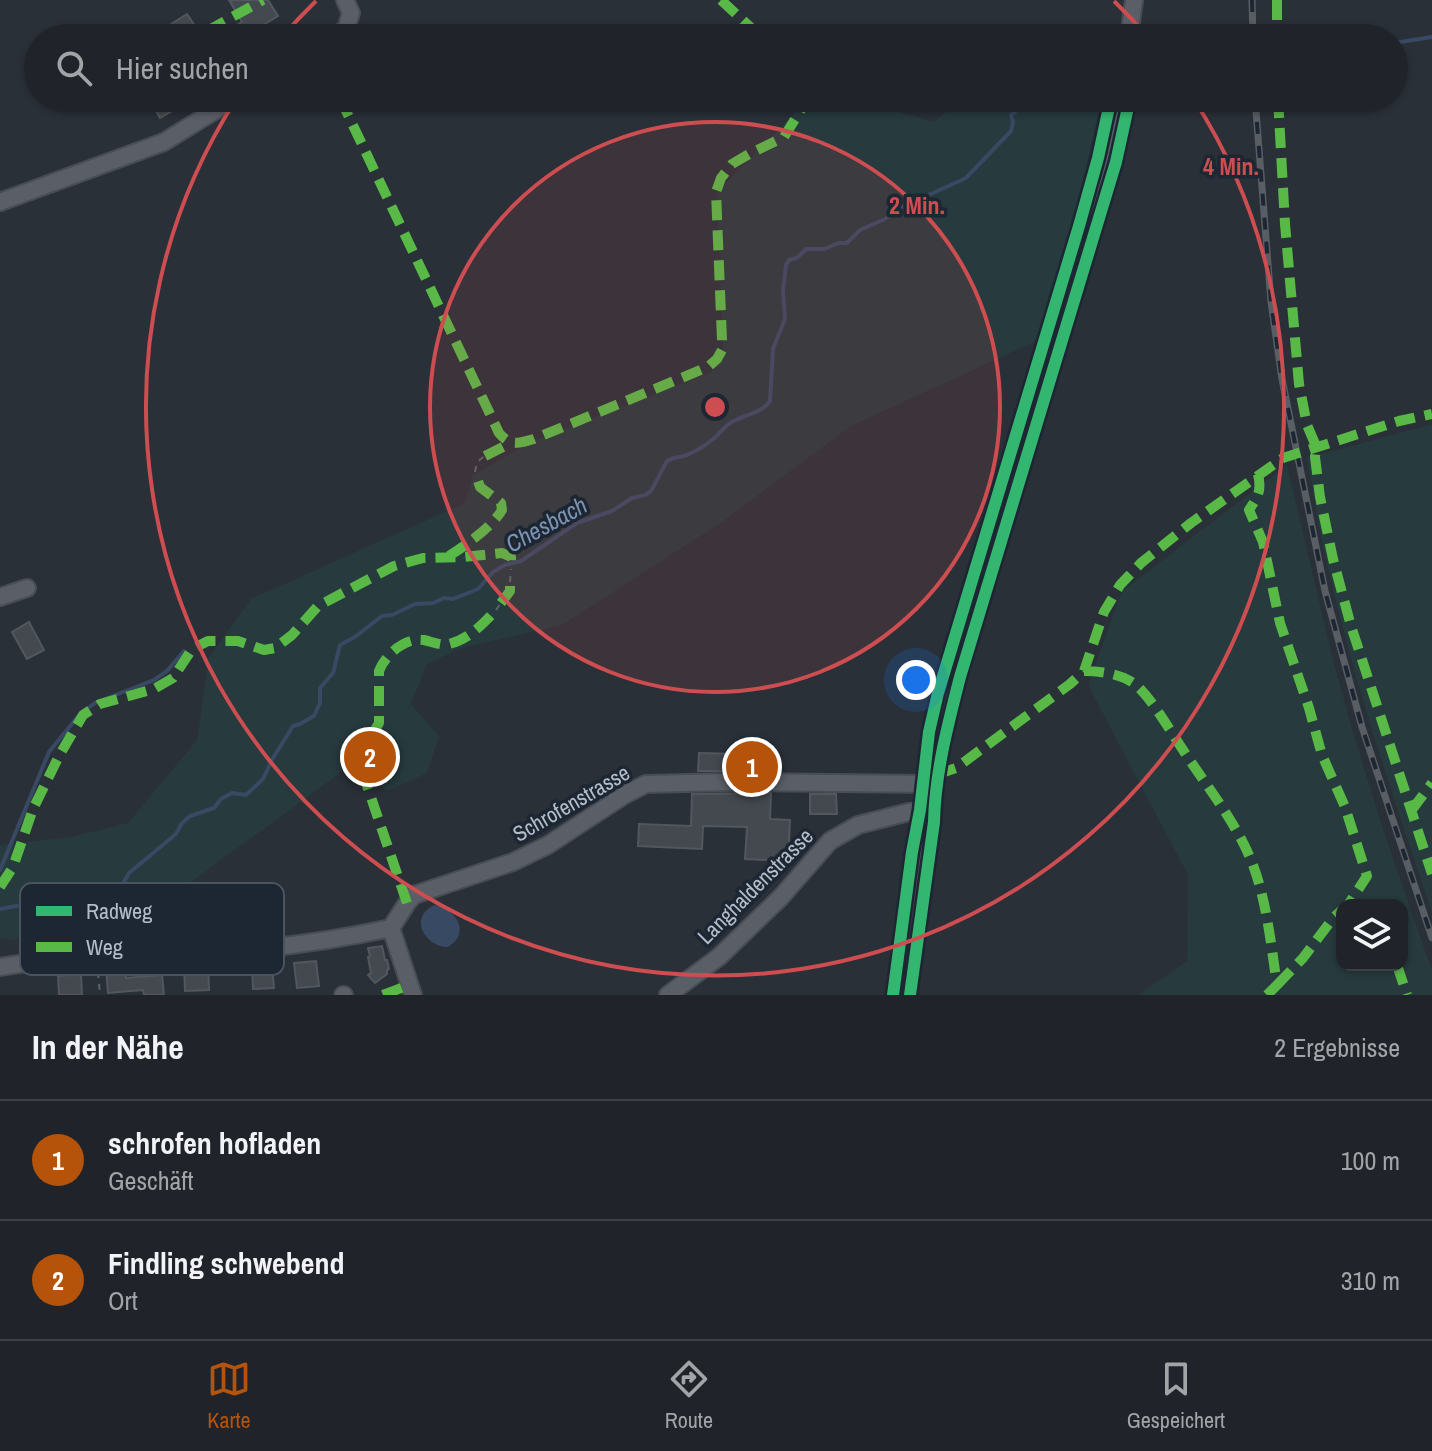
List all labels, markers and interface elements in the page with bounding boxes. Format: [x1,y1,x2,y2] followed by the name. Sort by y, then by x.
[24,24,1408,112] search box
[52,46,96,90] icon: search
[116,48,249,88] text: Hier suchen
[1203,150,1259,182] text: 4 Min.
[889,189,945,221] text: 2 Min.
[701,393,729,421] centre of rings
[499,489,593,559] water label: Chesbach
[896,660,936,700] your location
[344,727,396,787] pin: 2
[726,737,778,797] pin: 1
[507,757,635,849] street label: Schrofenstrasse
[690,821,820,951] street label: Langhaldenstrasse
[20,883,284,975] legend
[86,896,152,926] text: Radweg
[1336,899,1408,971] map controls
[1336,899,1408,971] button: layers
[86,932,123,962] text: Weg
[32,1024,184,1070] text: In der Nähe
[1274,1030,1400,1065] text: 2 Ergebnisse
[108,1123,321,1163] text: schrofen hofladen
[52,1143,64,1178] text: 1
[1341,1143,1400,1178] text: 100 m
[108,1163,193,1198] text: Geschäft
[108,1243,345,1283] text: Findling schwebend
[52,1263,64,1298] text: 2
[1341,1263,1400,1298] text: 310 m
[108,1283,138,1318] text: Ort
[207,1357,251,1435] tab: Karte
[665,1357,713,1435] tab: Route
[1127,1357,1225,1435] tab: Gespeichert

